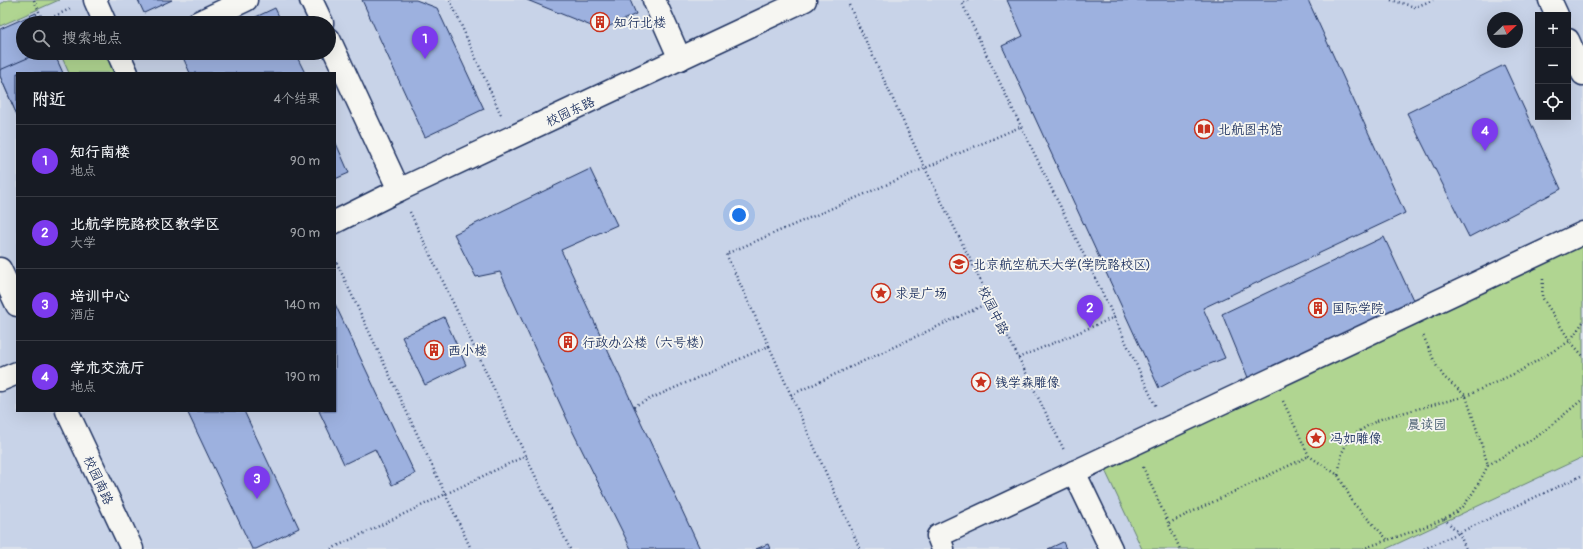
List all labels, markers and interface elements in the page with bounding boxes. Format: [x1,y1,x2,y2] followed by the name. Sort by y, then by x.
[589,11,611,33] building icon: 知行北楼
[1487,12,1523,48] north arrow
[1535,12,1571,120] map controls
[1535,12,1571,48] button: +
[614,15,666,31] place label: 知行北楼
[16,16,336,60] search box
[412,26,438,59] pin: 1
[30,27,52,49] icon: search
[62,29,122,48] text: 搜索地点
[1535,48,1571,84] button: −
[1535,84,1571,120] button: locate
[32,89,66,110] text: 附近
[273,91,320,107] text: 4个结果
[543,94,597,130] street label: 校园东路
[1193,118,1215,140] library icon: 北航图书馆
[1472,118,1498,151] pin: 4
[1218,122,1283,138] place label: 北航图书馆
[70,143,130,162] text: 知行南楼
[42,153,48,169] text: 1
[290,153,320,169] text: 90 m
[70,163,96,179] text: 地点
[729,205,749,225] your location
[70,215,220,234] text: 北航学院路校区教学区
[41,225,49,241] text: 2
[290,225,320,241] text: 90 m
[70,235,96,251] text: 大学
[948,253,970,275] school or university icon: 北京航空航天大学(学院路校区)
[973,257,1151,273] place label: 北京航空航天大学(学院路校区)
[870,282,892,304] place icon: 求是广场
[975,284,1012,337] street label: 校园中路
[895,286,947,302] place label: 求是广场
[70,287,130,306] text: 培训中心
[1077,295,1103,328] pin: 2
[41,297,49,313] text: 3
[284,297,320,313] text: 140 m
[1307,297,1329,319] building icon: 国际学院
[1332,301,1384,317] place label: 国际学院
[70,307,96,323] text: 酒店
[557,331,579,353] building icon: 行政办公楼（六号楼）
[582,335,712,351] place label: 行政办公楼（六号楼）
[423,339,445,361] building icon: 西小楼
[448,343,487,359] place label: 西小楼
[70,359,145,378] text: 学术交流厅
[41,369,49,385] text: 4
[285,369,320,385] text: 190 m
[970,371,992,393] place icon: 钱学森雕像
[995,375,1060,391] place label: 钱学森雕像
[70,379,96,395] text: 地点
[1407,417,1447,433] park label: 晨读园
[1305,427,1327,449] place icon: 冯如雕像
[1330,431,1382,447] place label: 冯如雕像
[80,453,116,507] street label: 校园南路
[244,466,270,499] pin: 3

